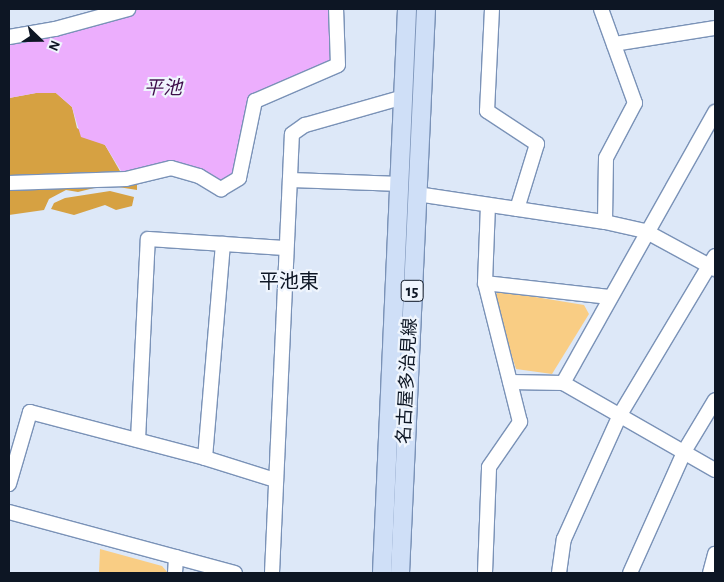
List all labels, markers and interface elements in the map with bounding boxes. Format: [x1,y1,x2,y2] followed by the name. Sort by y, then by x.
[15,15,65,65] north arrow
[46,38,62,53] text: N
[144,78,182,100] water label: 平池
[259,270,319,294] district label: 平池東
[400,278,424,304] road number: 15
[394,318,422,444] street label: 名古屋多治見線

